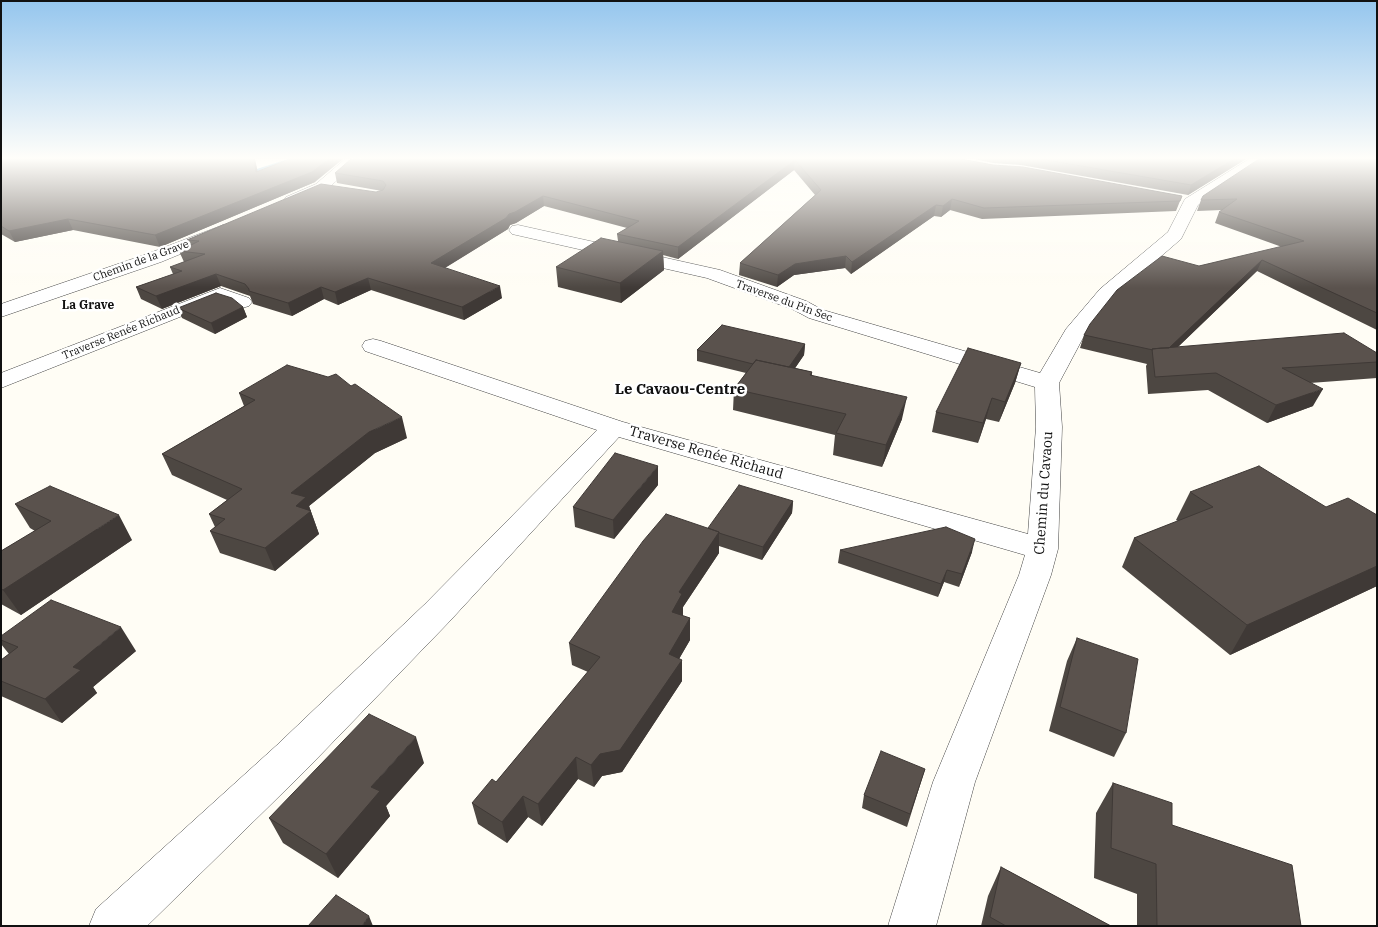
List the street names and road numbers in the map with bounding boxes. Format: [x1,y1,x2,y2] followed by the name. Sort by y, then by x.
[91,238,191,284] street label: Chemin de la Grave
[734,277,834,325] street label: Traverse du Pin Sec
[60,303,182,363] street label: Traverse Renée Richaud
[627,423,785,483] street label: Traverse Renée Richaud
[1031,431,1057,555] street label: Chemin du Cavaou

